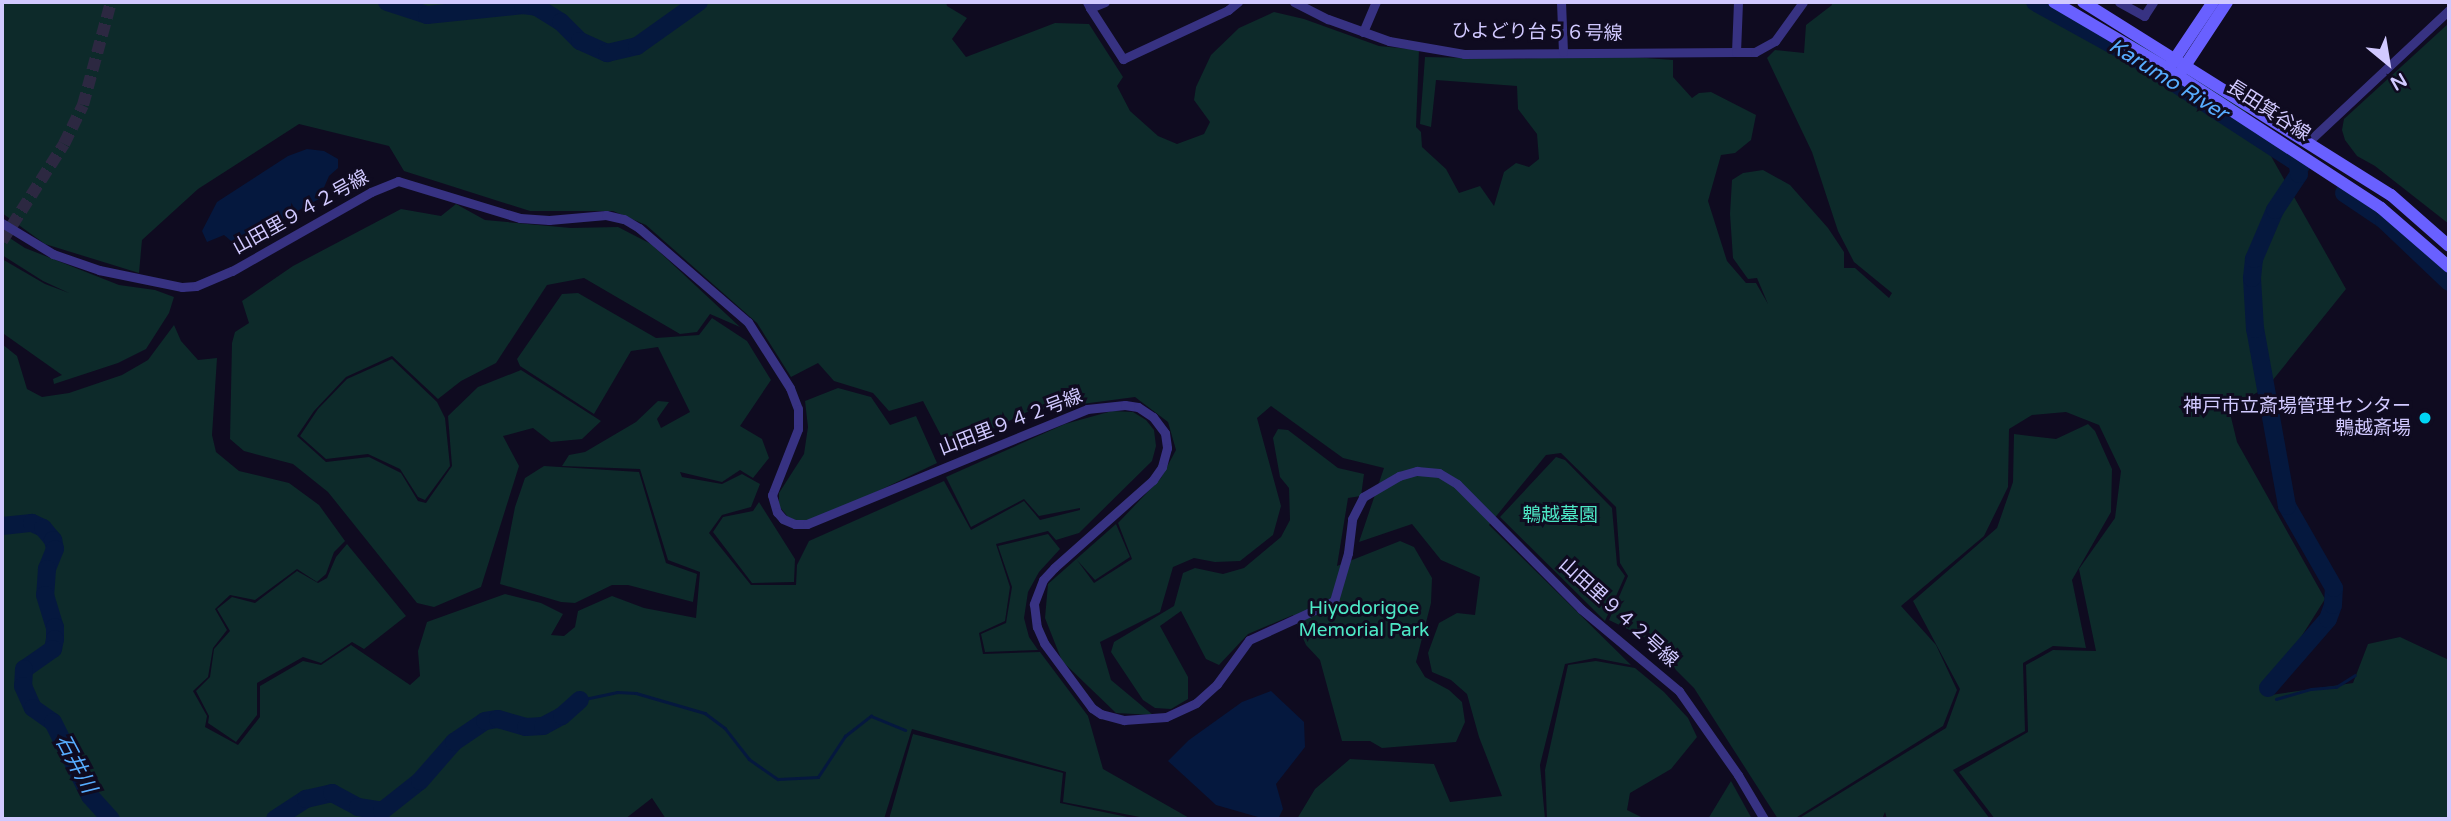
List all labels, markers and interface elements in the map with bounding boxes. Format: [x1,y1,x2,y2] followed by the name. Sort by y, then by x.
[1451,20,1623,46] street label: ひよどり台５６号線
[2353,28,2423,98] north arrow
[2104,33,2232,127] water label: Karumo River
[2386,68,2411,95] text: N
[2222,76,2314,146] street label: 長田箕谷線
[229,166,373,260] street label: 山田里９４２号線
[936,385,1086,461] street label: 山田里９４２号線
[2183,396,2411,440] place label: 神戸市立斎場管理センター 鵯越斎場
[2417,410,2433,426] marker: 神戸市立斎場管理センター 鵯越斎場
[1522,505,1598,527] park label: 鵯越墓園
[1554,554,1682,672] street label: 山田里９４２号線
[1299,598,1429,642] park label: Hiyodorigoe Memorial Park
[49,730,101,798] water label: 石井川

